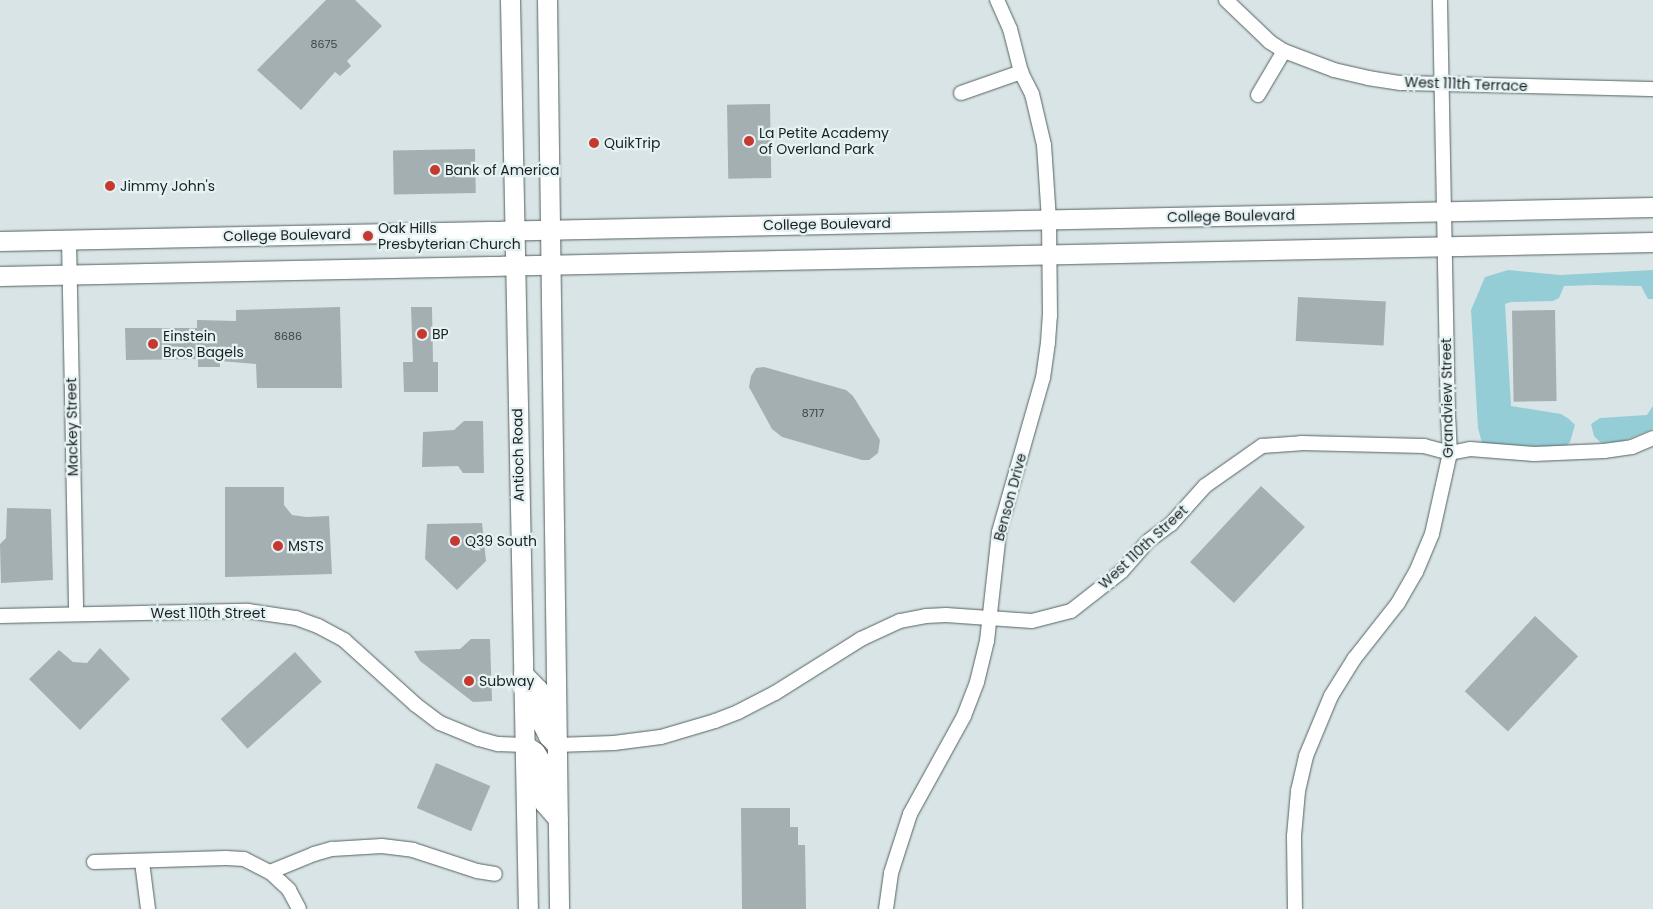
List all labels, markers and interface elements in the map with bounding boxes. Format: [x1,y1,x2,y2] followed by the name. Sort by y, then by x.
[311,37,337,51] house number: 8675
[1404,73,1528,95] street label: West 111th Terrace
[759,125,889,158] place label: La Petite Academy of Overland Park
[604,135,660,151] place label: QuikTrip
[743,135,755,147] marker: La Petite Academy of Overland Park
[588,137,600,149] marker: QuikTrip
[445,162,559,178] place label: Bank of America
[429,164,441,176] marker: Bank of America
[120,178,215,194] place label: Jimmy John's
[104,180,116,192] marker: Jimmy John's
[1167,206,1295,226] street label: College Boulevard
[763,214,891,234] street label: College Boulevard
[378,220,521,252] place label: Oak Hills Presbyterian Church
[223,225,351,245] street label: College Boulevard
[362,230,374,242] marker: Oak Hills Presbyterian Church
[432,326,449,342] place label: BP
[163,328,244,361] place label: Einstein Bros Bagels
[416,328,428,340] marker: BP
[274,329,302,343] house number: 8686
[147,338,159,350] marker: Einstein Bros Bagels
[1438,338,1456,458] street label: Grandview Street
[63,378,81,476] street label: Mackey Street
[802,406,824,420] house number: 8717
[509,408,527,502] street label: Antioch Road
[990,451,1030,543] street label: Benson Drive
[1095,502,1191,592] street label: West 110th Street
[465,533,537,549] place label: Q39 South
[449,535,461,547] marker: Q39 South
[288,538,324,554] place label: MSTS
[272,540,284,552] marker: MSTS
[150,605,266,621] street label: West 110th Street
[479,673,534,689] place label: Subway
[463,675,475,687] marker: Subway

